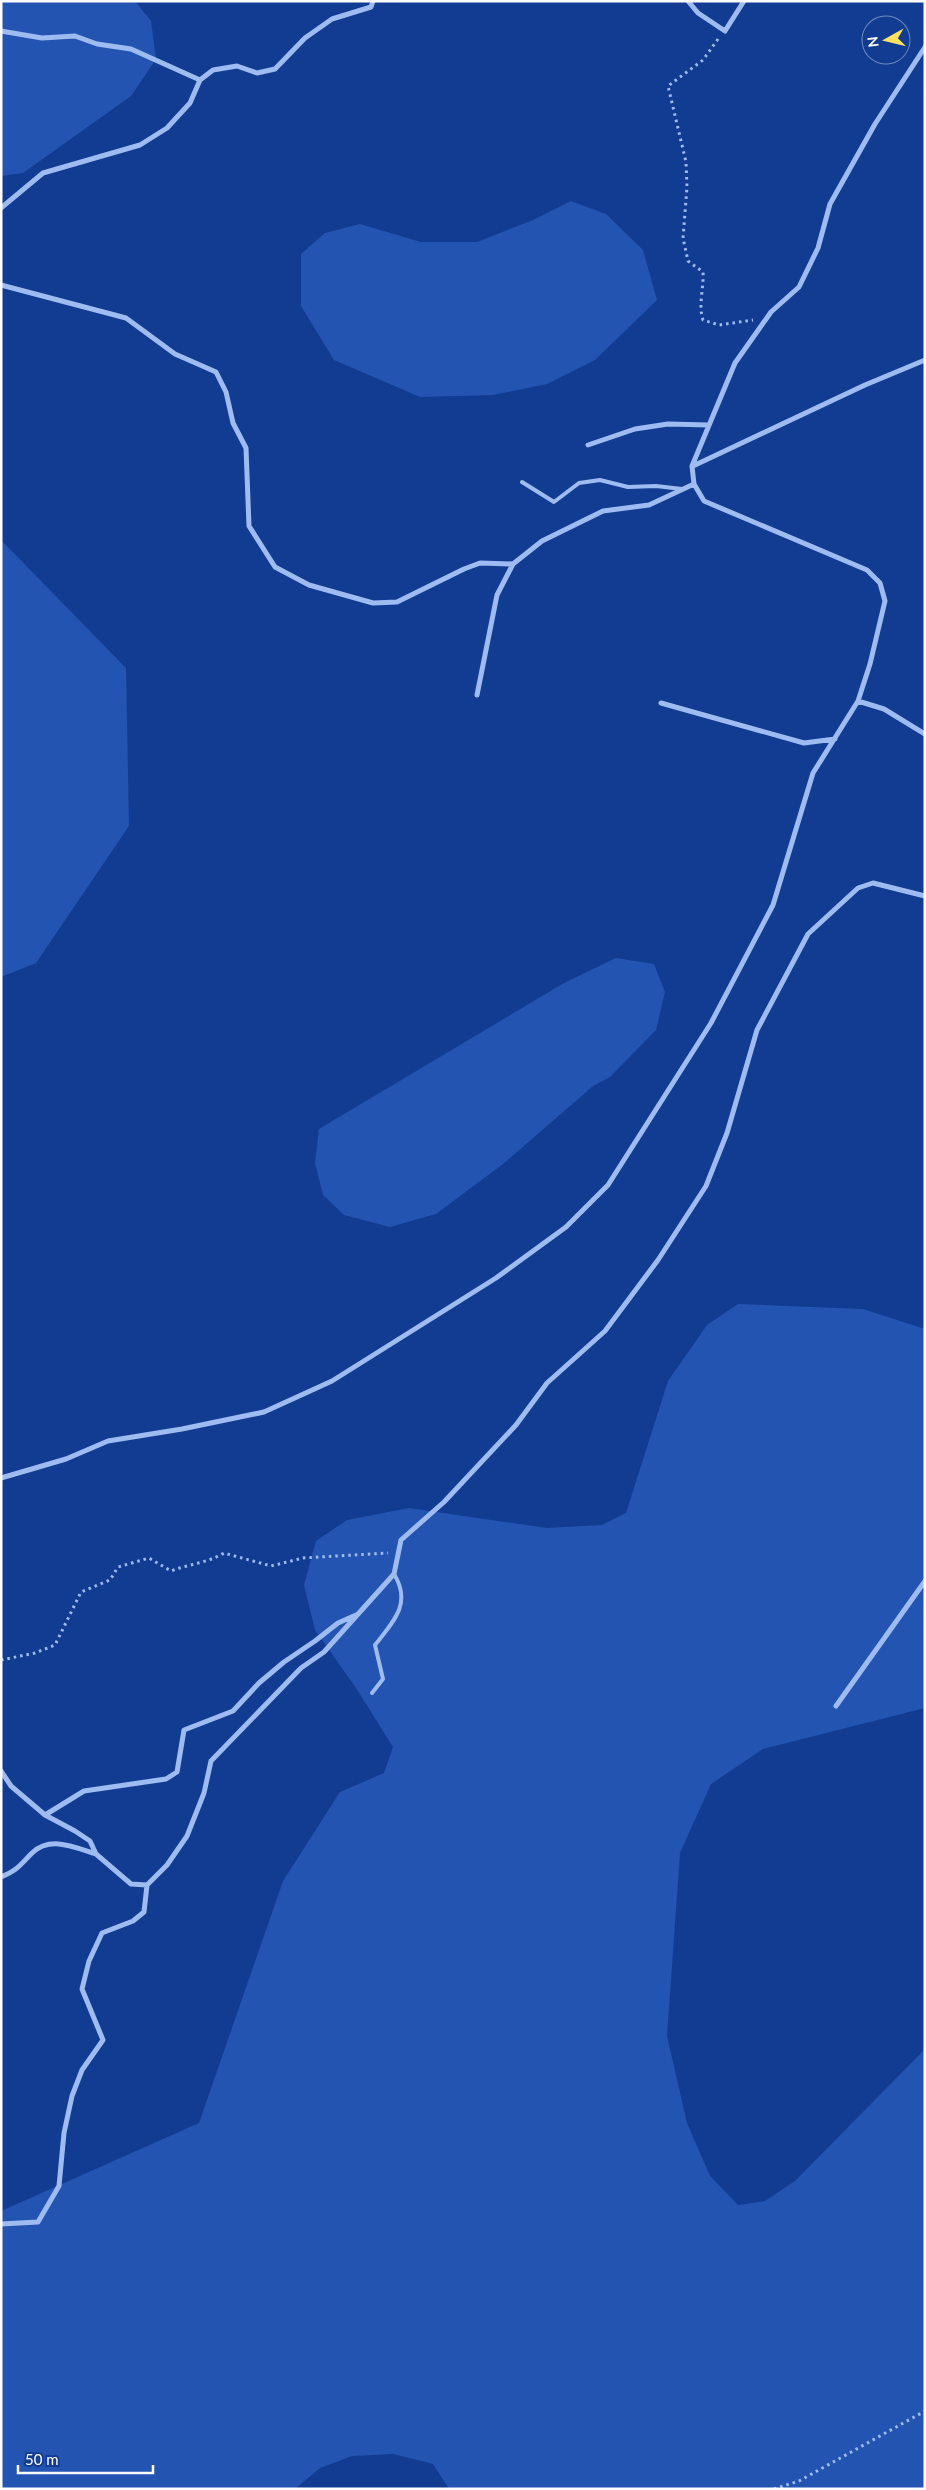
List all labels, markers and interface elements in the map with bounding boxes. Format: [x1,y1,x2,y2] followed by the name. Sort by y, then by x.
[861,15,911,65] north arrow
[863,35,882,48] text: N
[18,2442,152,2474] scale bar
[25,2450,59,2468] text: 50 m

